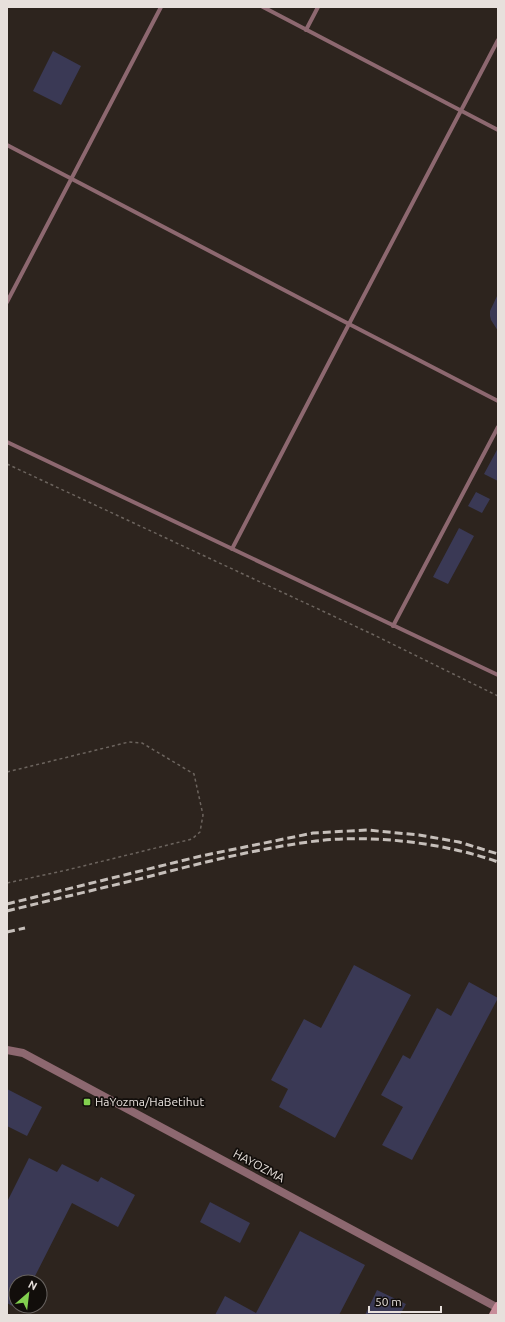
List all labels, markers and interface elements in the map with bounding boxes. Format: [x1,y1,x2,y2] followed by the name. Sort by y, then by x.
[95,1095,204,1108] place label: HaYozma/HaBetihut
[82,1097,92,1107] marker: HaYozma/HaBetihut
[231,1147,287,1185] street label: HAYOZMA
[8,1274,48,1314] north arrow
[26,1278,39,1292] text: N
[369,1288,441,1314] scale bar
[375,1295,402,1308] text: 50 m

